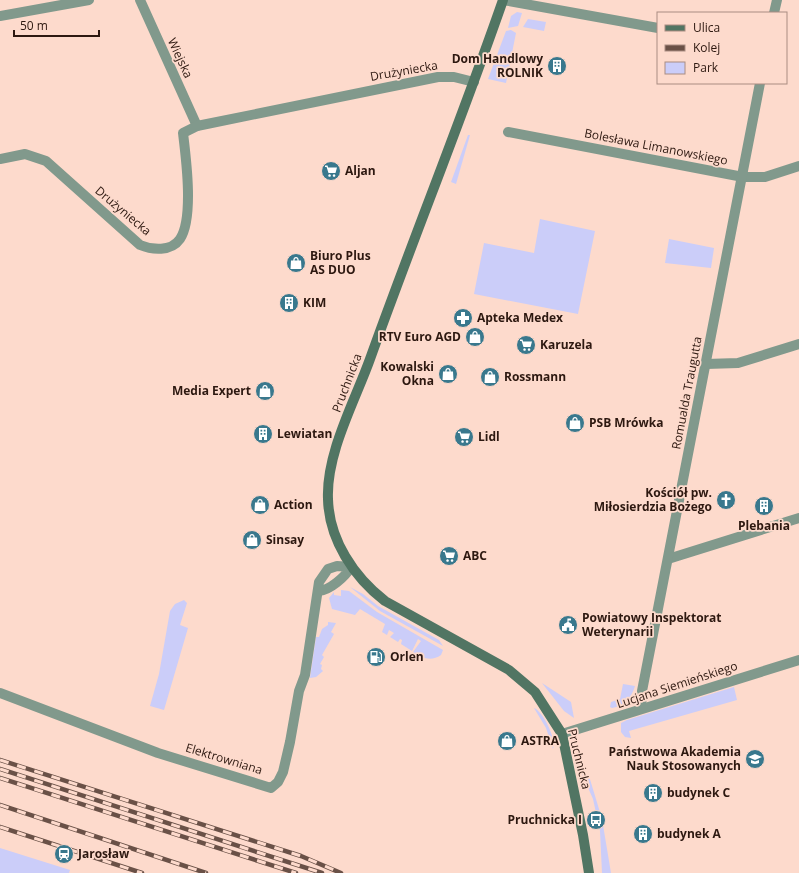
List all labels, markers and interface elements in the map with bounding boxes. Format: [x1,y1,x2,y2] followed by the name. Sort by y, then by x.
[14,12,99,38] scale bar
[657,12,787,84] legend
[20,17,48,34] text: 50 m
[693,19,720,36] text: Ulica
[164,35,197,81] street label: Wiejska
[693,39,720,56] text: Kolej
[452,50,543,81] place label: Dom Handlowy ROLNIK
[546,55,568,77] building icon: Dom Handlowy ROLNIK
[369,56,439,85] street label: Drużyniecka
[693,59,719,76] text: Park
[583,124,729,169] street label: Bolesława Limanowskiego
[320,160,342,182] supermarket icon: Aljan
[345,162,376,179] place label: Aljan
[92,182,155,239] street label: Drużyniecka
[310,247,371,278] place label: Biuro Plus AS DUO
[285,252,307,274] shop icon: Biuro Plus AS DUO
[278,292,300,314] building icon: KIM
[303,294,326,311] place label: KIM
[452,307,474,329] pharmacy icon: Apteka Medex
[477,309,563,326] place label: Apteka Medex
[464,326,486,348] shop icon: RTV Euro AGD
[379,328,461,345] place label: RTV Euro AGD
[515,334,537,356] supermarket icon: Karuzela
[667,335,706,451] street label: Romualda Traugutta
[540,336,592,353] place label: Karuzela
[328,351,366,415] street label: Pruchnicka
[380,358,434,389] place label: Kowalski Okna
[437,363,459,385] shop icon: Kowalski Okna
[479,366,501,388] shop icon: Rossmann
[504,368,566,385] place label: Rossmann
[254,380,276,402] shop icon: Media Expert
[172,382,251,399] place label: Media Expert
[564,412,586,434] shop icon: PSB Mrówka
[589,414,663,431] place label: PSB Mrówka
[252,423,274,445] building icon: Lewiatan
[277,425,332,442] place label: Lewiatan
[453,426,475,448] supermarket icon: Lidl
[478,428,500,445] place label: Lidl
[594,484,712,515] place label: Kościół pw. Miłosierdzia Bożego
[715,489,737,511] church icon: Kościół pw. Miłosierdzia Bożego
[249,494,271,516] shop icon: Action
[753,495,775,517] building icon: Plebania
[274,496,313,513] place label: Action
[738,517,790,534] place label: Plebania
[241,529,263,551] shop icon: Sinsay
[266,531,304,548] place label: Sinsay
[438,545,460,567] supermarket icon: ABC
[463,547,487,564] place label: ABC
[582,609,722,640] place label: Powiatowy Inspektorat Weterynarii
[557,614,579,636] public building icon: Powiatowy Inspektorat Weterynarii
[365,646,387,668] fuel station icon: Orlen
[390,648,424,665] place label: Orlen
[614,657,740,712] street label: Lucjana Siemieńskiego
[564,727,595,791] street label: Pruchnicka
[496,730,518,752] shop icon: ASTRA
[521,732,560,749] place label: ASTRA
[184,739,265,778] street label: Elektrowniana
[608,743,741,774] place label: Państwowa Akademia Nauk Stosowanych
[744,748,766,770] school or university icon: Państwowa Akademia Nauk Stosowanych
[642,782,664,804] building icon: budynek C
[667,784,730,801] place label: budynek C
[585,809,607,831] bus stop icon: Pruchnicka I
[508,811,582,828] place label: Pruchnicka I
[632,823,654,845] building icon: budynek A
[657,825,721,842] place label: budynek A
[53,843,75,865] station icon: Jarosław
[77,845,130,862] place label: Jarosław

